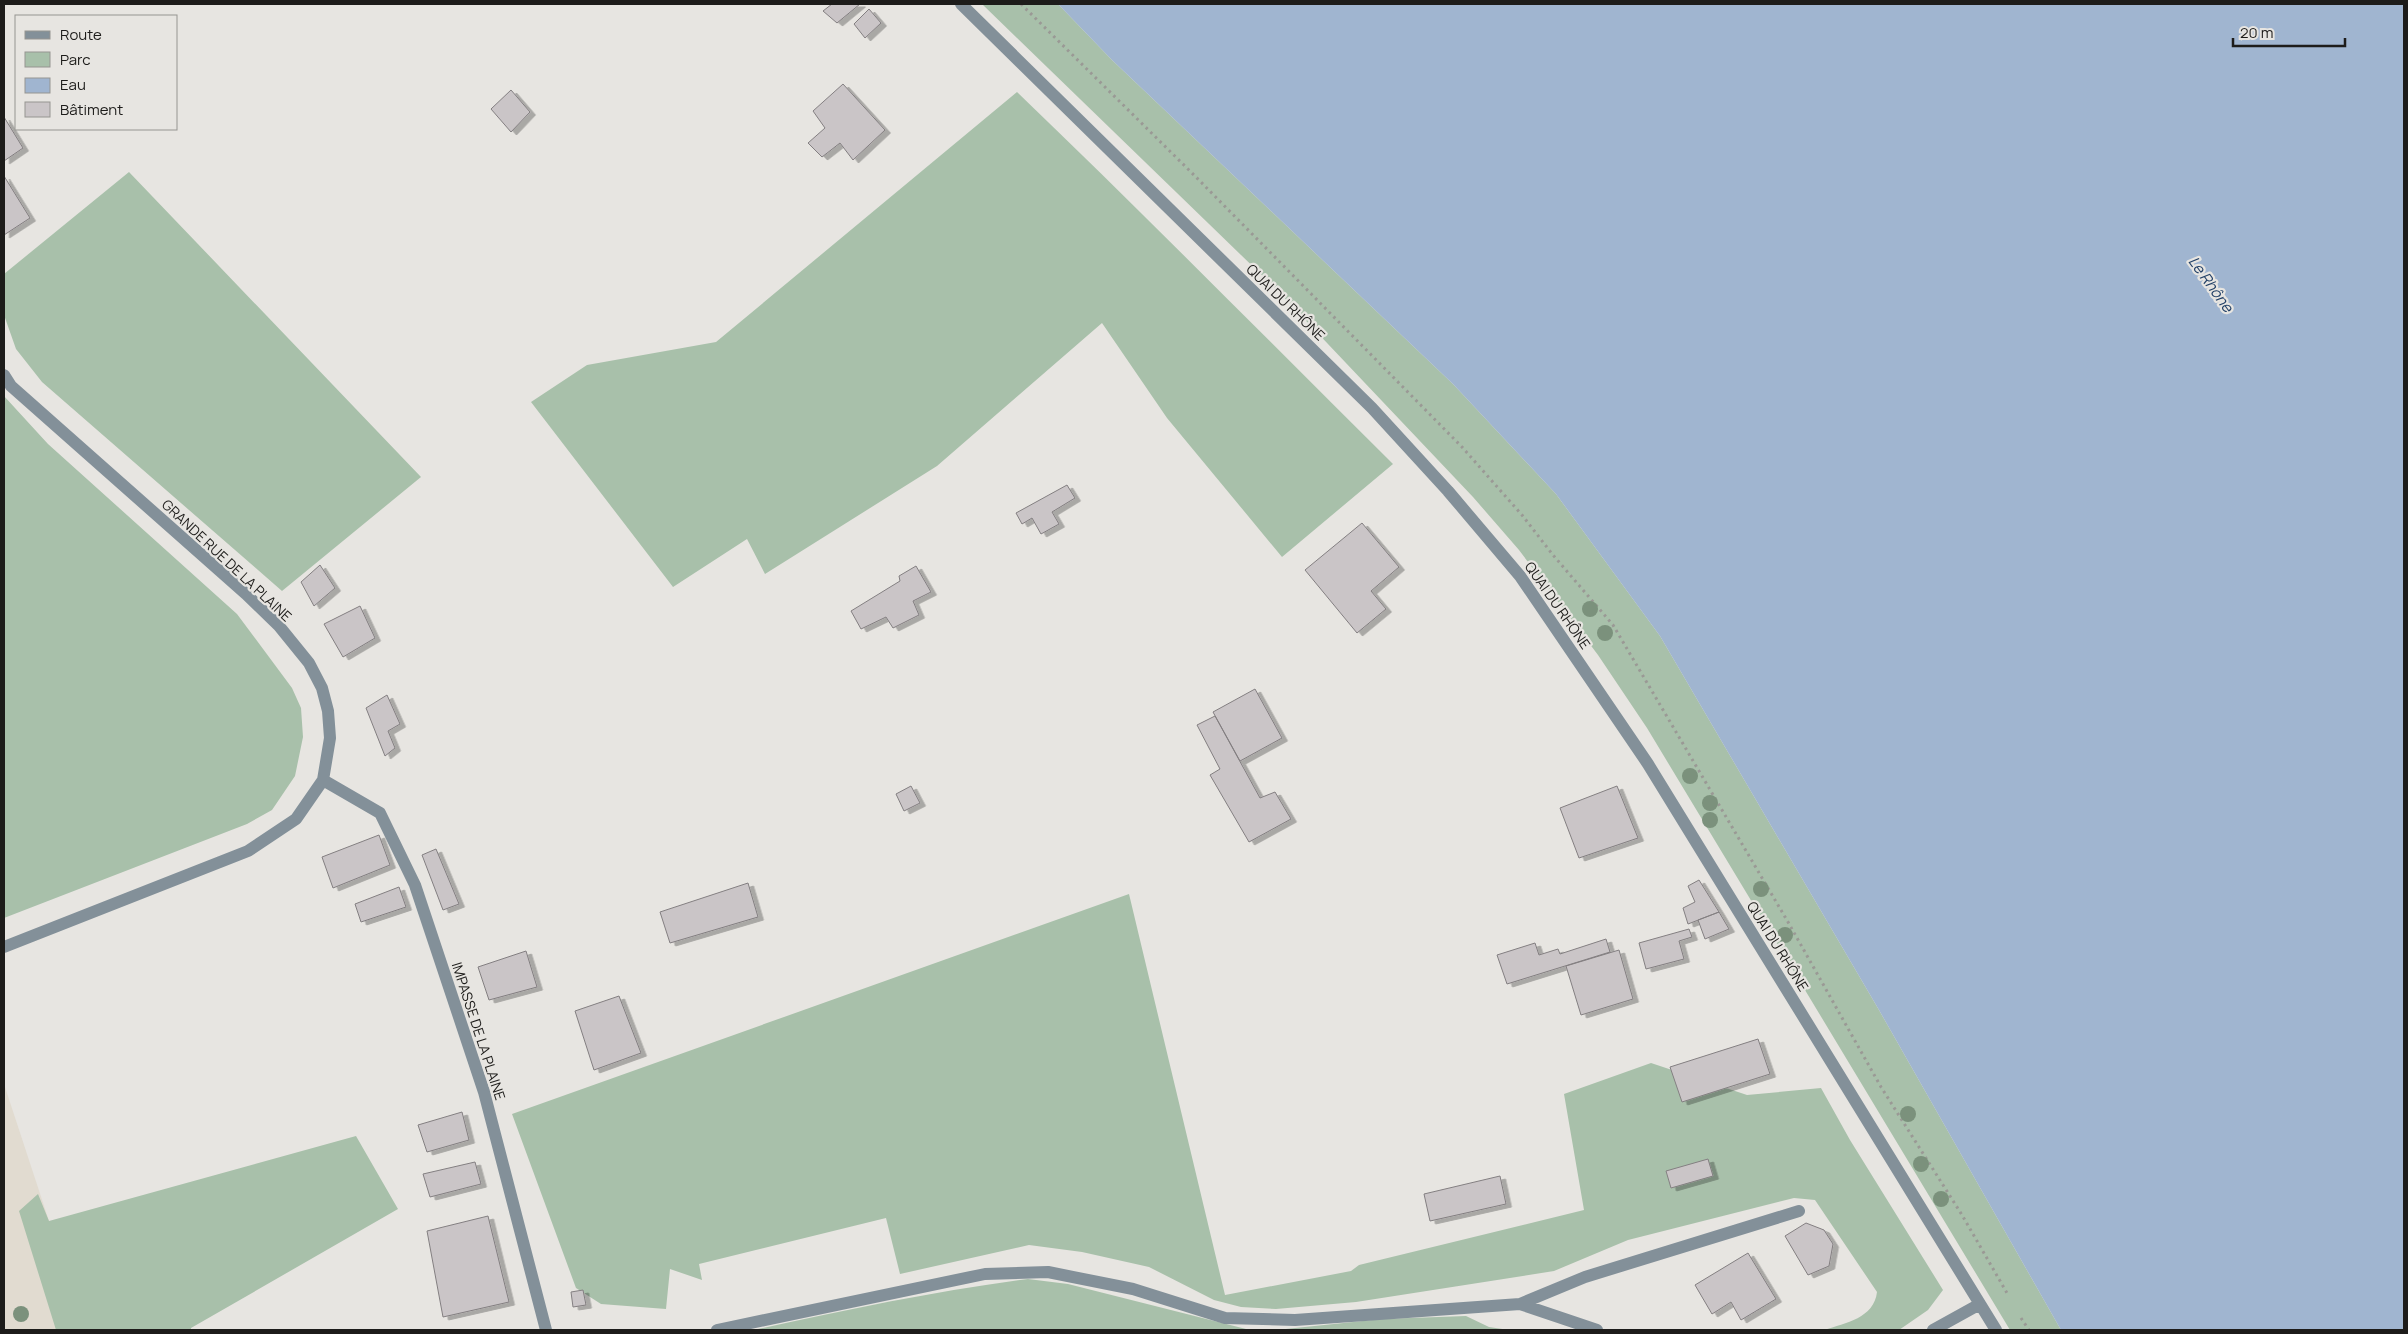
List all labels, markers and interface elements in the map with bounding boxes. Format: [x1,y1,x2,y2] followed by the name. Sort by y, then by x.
[15,15,178,130] legend
[2233,15,2346,47] scale bar
[2240,22,2273,43] text: 20 m
[60,24,102,45] text: Route
[60,49,91,70] text: Parc
[60,74,86,95] text: Eau
[60,99,123,120] text: Bâtiment
[2184,252,2239,317] water label: Le Rhône
[1242,260,1330,344] street label: QUAI DU RHÔNE
[158,495,296,625] street label: GRANDE RUE DE LA PLAINE
[1521,558,1595,652] street label: QUAI DU RHÔNE
[1743,897,1813,995] street label: QUAI DU RHÔNE
[448,960,510,1102] street label: IMPASSE DE LA PLAINE

